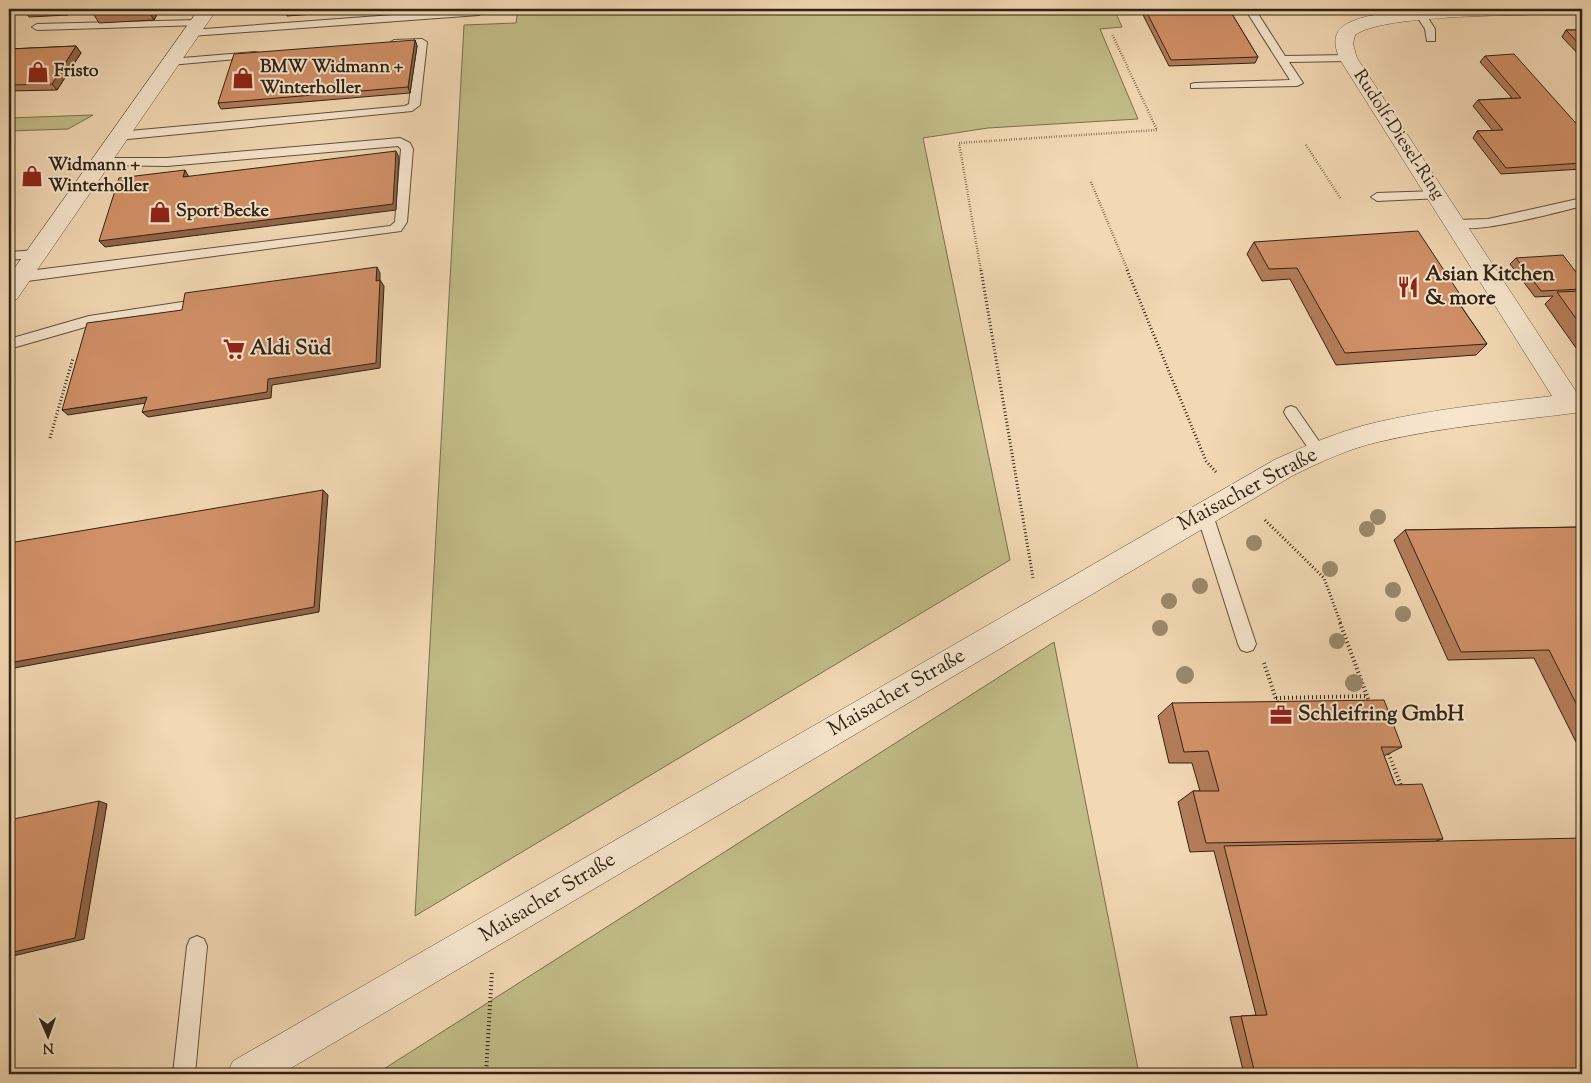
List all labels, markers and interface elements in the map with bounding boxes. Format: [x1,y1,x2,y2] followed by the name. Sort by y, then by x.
[260,55,404,102] place label: BMW Widmann + Winterholler
[25,59,51,85] shop icon: Fristo
[54,59,99,85] place label: Fristo
[230,65,256,91] shop icon: BMW Widmann + Winterholler
[1346,65,1450,205] street label: Rudolf-Diesel-Ring
[48,153,149,200] place label: Widmann + Winterholler
[19,163,45,189] shop icon: Widmann + Winterholler
[147,199,173,225] shop icon: Sport Becke
[176,199,270,225] place label: Sport Becke
[1425,260,1555,314] place label: Asian Kitchen & more
[1395,274,1421,300] restaurant icon: Asian Kitchen & more
[250,334,332,364] place label: Aldi Süd
[221,336,247,362] supermarket icon: Aldi Süd
[1173,441,1323,539] street label: Maisacher Straße
[823,641,971,745] street label: Maisacher Straße
[1298,700,1464,730] place label: Schleifring GmbH
[1268,702,1294,728] office icon: Schleifring GmbH
[474,845,622,951] street label: Maisacher Straße
[22,1010,72,1060] north arrow
[42,1037,54,1057] text: N

